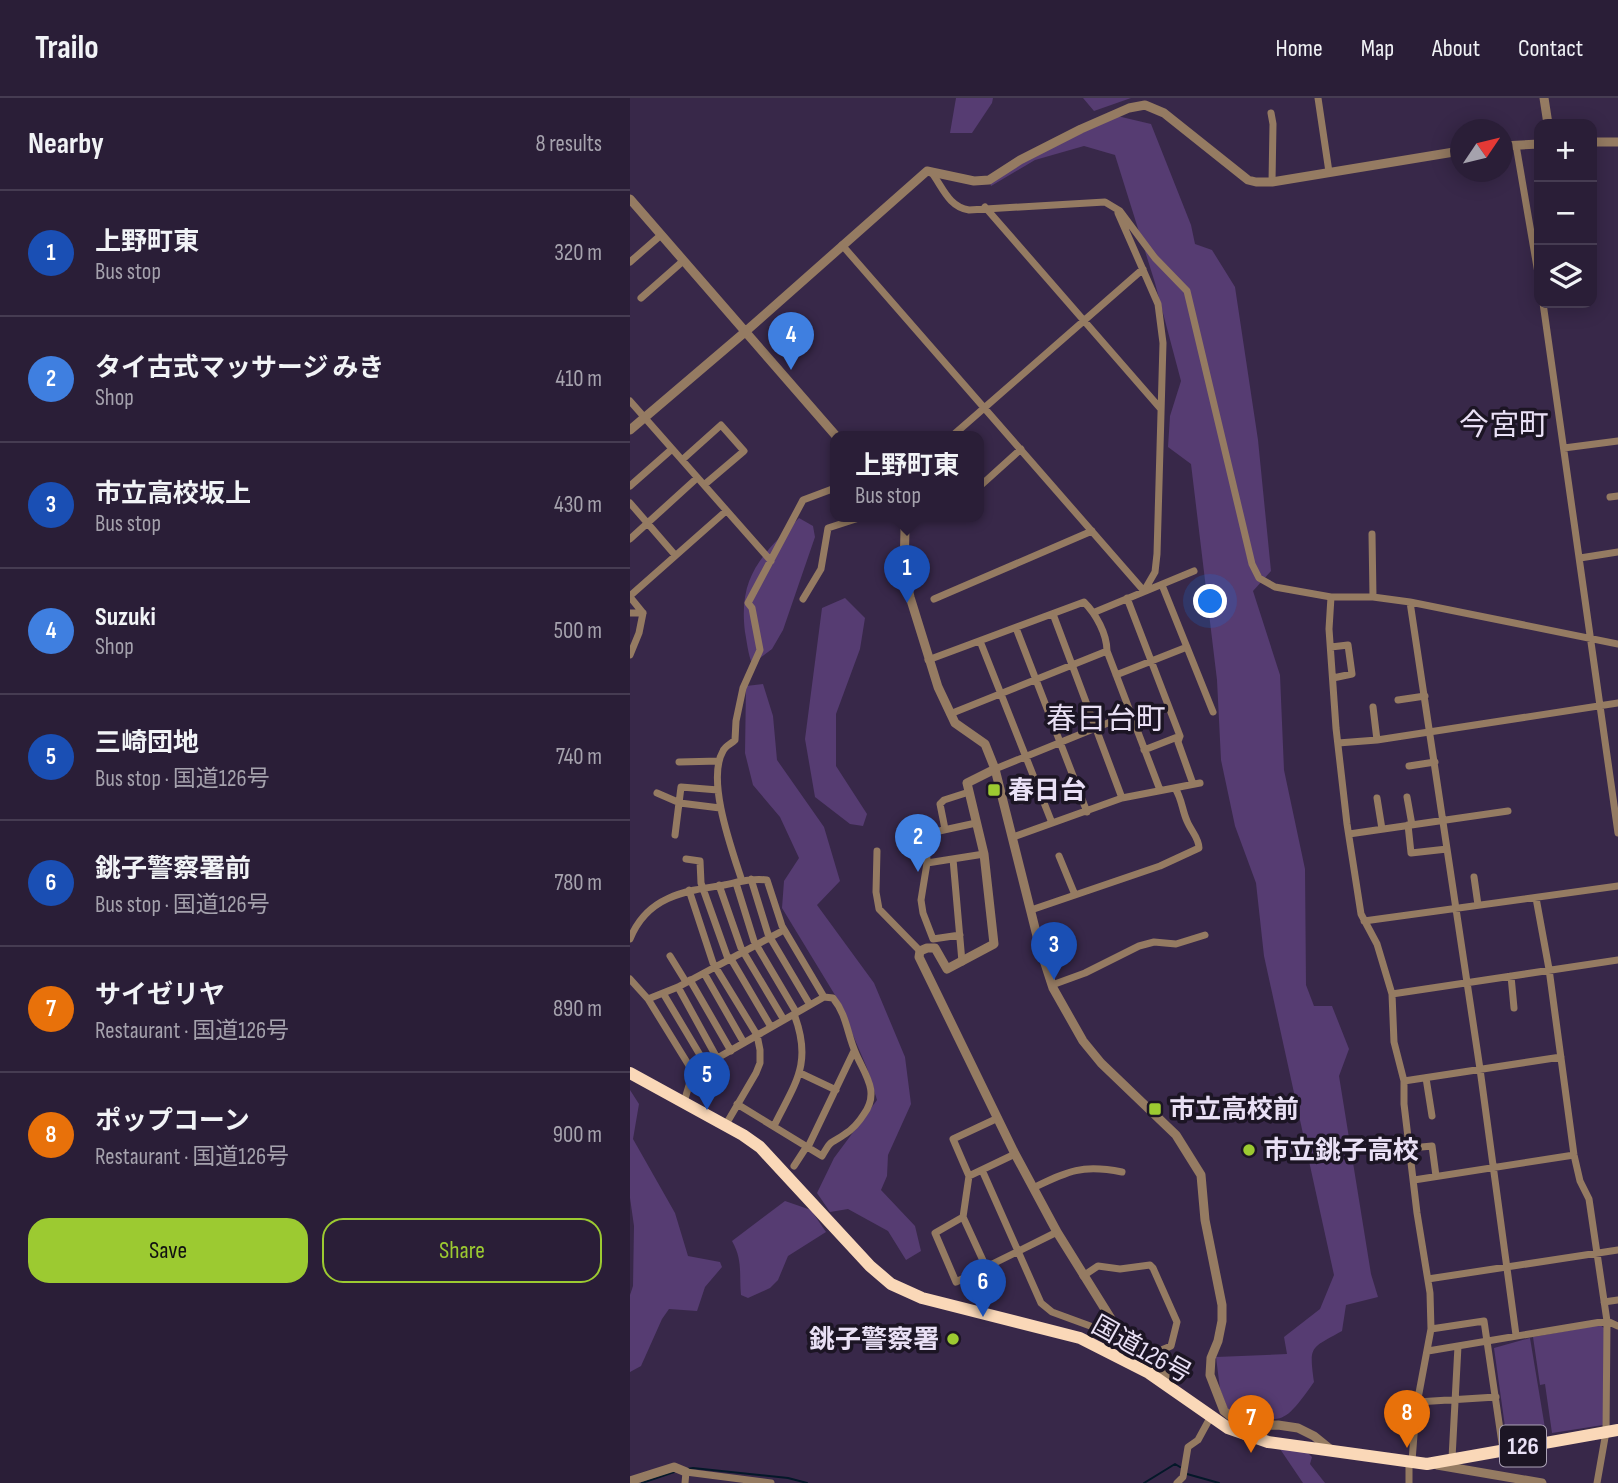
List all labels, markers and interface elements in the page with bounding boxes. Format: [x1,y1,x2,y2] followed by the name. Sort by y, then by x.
[35,28,99,68] text: Trailo
[1275,34,1323,63] text: Home
[1361,34,1394,63] text: Map
[1432,34,1480,63] text: About
[1518,34,1583,63] text: Contact
[1450,119,1513,182] north arrow
[1534,119,1597,308] map controls
[1534,119,1597,182] button: +
[28,126,104,162] text: Nearby
[536,130,602,158] text: 8 results
[1534,182,1597,245] button: −
[95,227,199,258] text: 上野町東
[46,239,56,267] text: 1
[554,239,602,267] text: 320 m
[1534,245,1597,308] button: layers
[95,258,161,286] text: Bus stop
[768,312,814,370] pin: 4
[95,353,385,384] text: タイ古式マッサージ みき
[46,365,56,393] text: 2
[556,365,602,393] text: 410 m
[95,384,134,412] text: Shop
[1459,408,1549,444] district label: 今宮町
[830,431,984,522] popup
[855,451,959,482] text: 上野町東
[95,479,251,510] text: 市立高校坂上
[855,482,921,510] text: Bus stop
[46,491,56,519] text: 3
[554,491,602,519] text: 430 m
[95,510,161,538] text: Bus stop
[884,545,930,603] pin: 1
[1193,584,1227,618] your location
[95,602,156,633] text: Suzuki
[46,617,56,645] text: 4
[554,617,602,645] text: 500 m
[95,633,134,661] text: Shop
[1046,702,1166,738] district label: 春日台町
[95,728,199,759] text: 三崎団地
[46,743,56,771] text: 5
[556,743,602,771] text: 740 m
[95,765,270,793] text: Bus stop · 国道126号
[1008,776,1086,807] place label: 春日台
[986,782,1002,798] marker: 春日台
[895,814,941,872] pin: 2
[95,854,251,885] text: 銚子警察署前
[46,869,56,897] text: 6
[554,869,602,897] text: 780 m
[95,891,270,919] text: Bus stop · 国道126号
[1031,922,1077,980] pin: 3
[95,980,225,1011] text: サイゼリヤ
[46,995,56,1023] text: 7
[553,995,602,1023] text: 890 m
[95,1017,289,1045] text: Restaurant · 国道126号
[684,1052,730,1110] pin: 5
[1169,1095,1299,1126] place label: 市立高校前
[1147,1101,1163,1117] marker: 市立高校前
[95,1106,250,1137] text: ポップコーン
[46,1121,56,1149] text: 8
[553,1121,602,1149] text: 900 m
[1263,1136,1419,1167] place label: 市立銚子高校
[1241,1142,1257,1158] marker: 市立銚子高校
[95,1143,289,1171] text: Restaurant · 国道126号
[28,1218,308,1283] button: Save
[322,1218,602,1283] button: Share
[960,1259,1006,1317] pin: 6
[1086,1310,1197,1390] street label: 国道126号
[809,1325,939,1356] place label: 銚子警察署
[945,1331,961,1347] marker: 銚子警察署
[1384,1390,1430,1448] pin: 8
[1228,1395,1274,1453] pin: 7
[1500,1426,1546,1466] road number: 126

